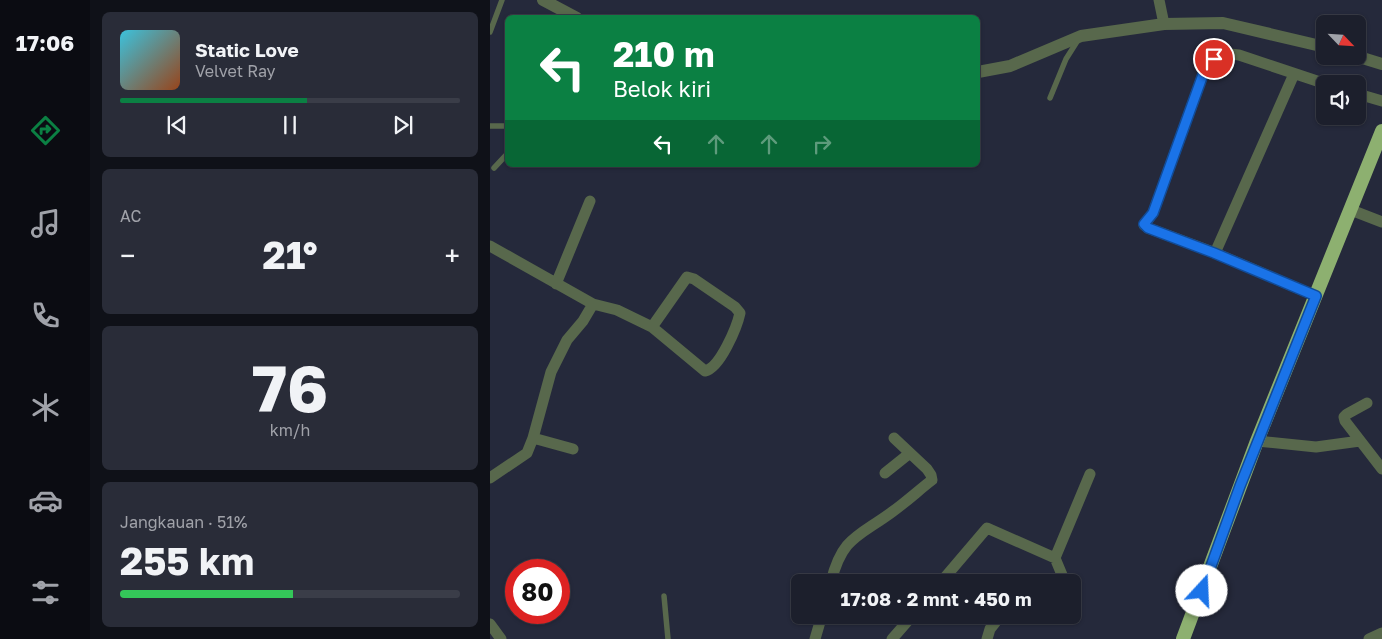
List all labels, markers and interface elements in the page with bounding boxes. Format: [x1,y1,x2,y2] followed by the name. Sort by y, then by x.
[1316,15,1366,65] north arrow
[1316,15,1366,125] map controls
[16,29,74,56] text: 17:06
[613,33,715,75] text: 210 m
[530,35,595,100] icon: left
[195,38,299,61] text: Static Love
[1193,38,1235,80] pin
[1200,45,1228,73] icon: arrive
[195,61,276,81] text: Velvet Ray
[613,75,711,102] text: Belok kiri
[1316,75,1366,125] button: sound
[163,111,191,139] icon: previous
[276,111,304,139] icon: pause
[389,111,417,139] icon: next
[28,113,63,148] icon: directions
[649,130,677,158] icon: left
[702,130,730,158] icon: ahead
[755,130,783,158] icon: ahead
[808,130,836,158] icon: right
[28,206,63,241] icon: music
[120,206,141,226] text: AC
[263,232,318,277] text: 21°
[120,239,135,272] text: −
[445,239,460,272] text: +
[28,298,63,333] icon: phone
[252,348,328,426] text: 76
[28,390,63,425] icon: climate
[270,420,310,440] text: km/h
[28,483,63,518] icon: car
[120,512,247,532] text: Jangkauan · 51%
[120,538,254,583] text: 255 km
[505,559,570,624] speed limit sign: 80
[1175,564,1227,616] position arrow
[28,575,63,610] icon: filters
[840,587,1032,610] text: 17:08 · 2 mnt · 450 m

